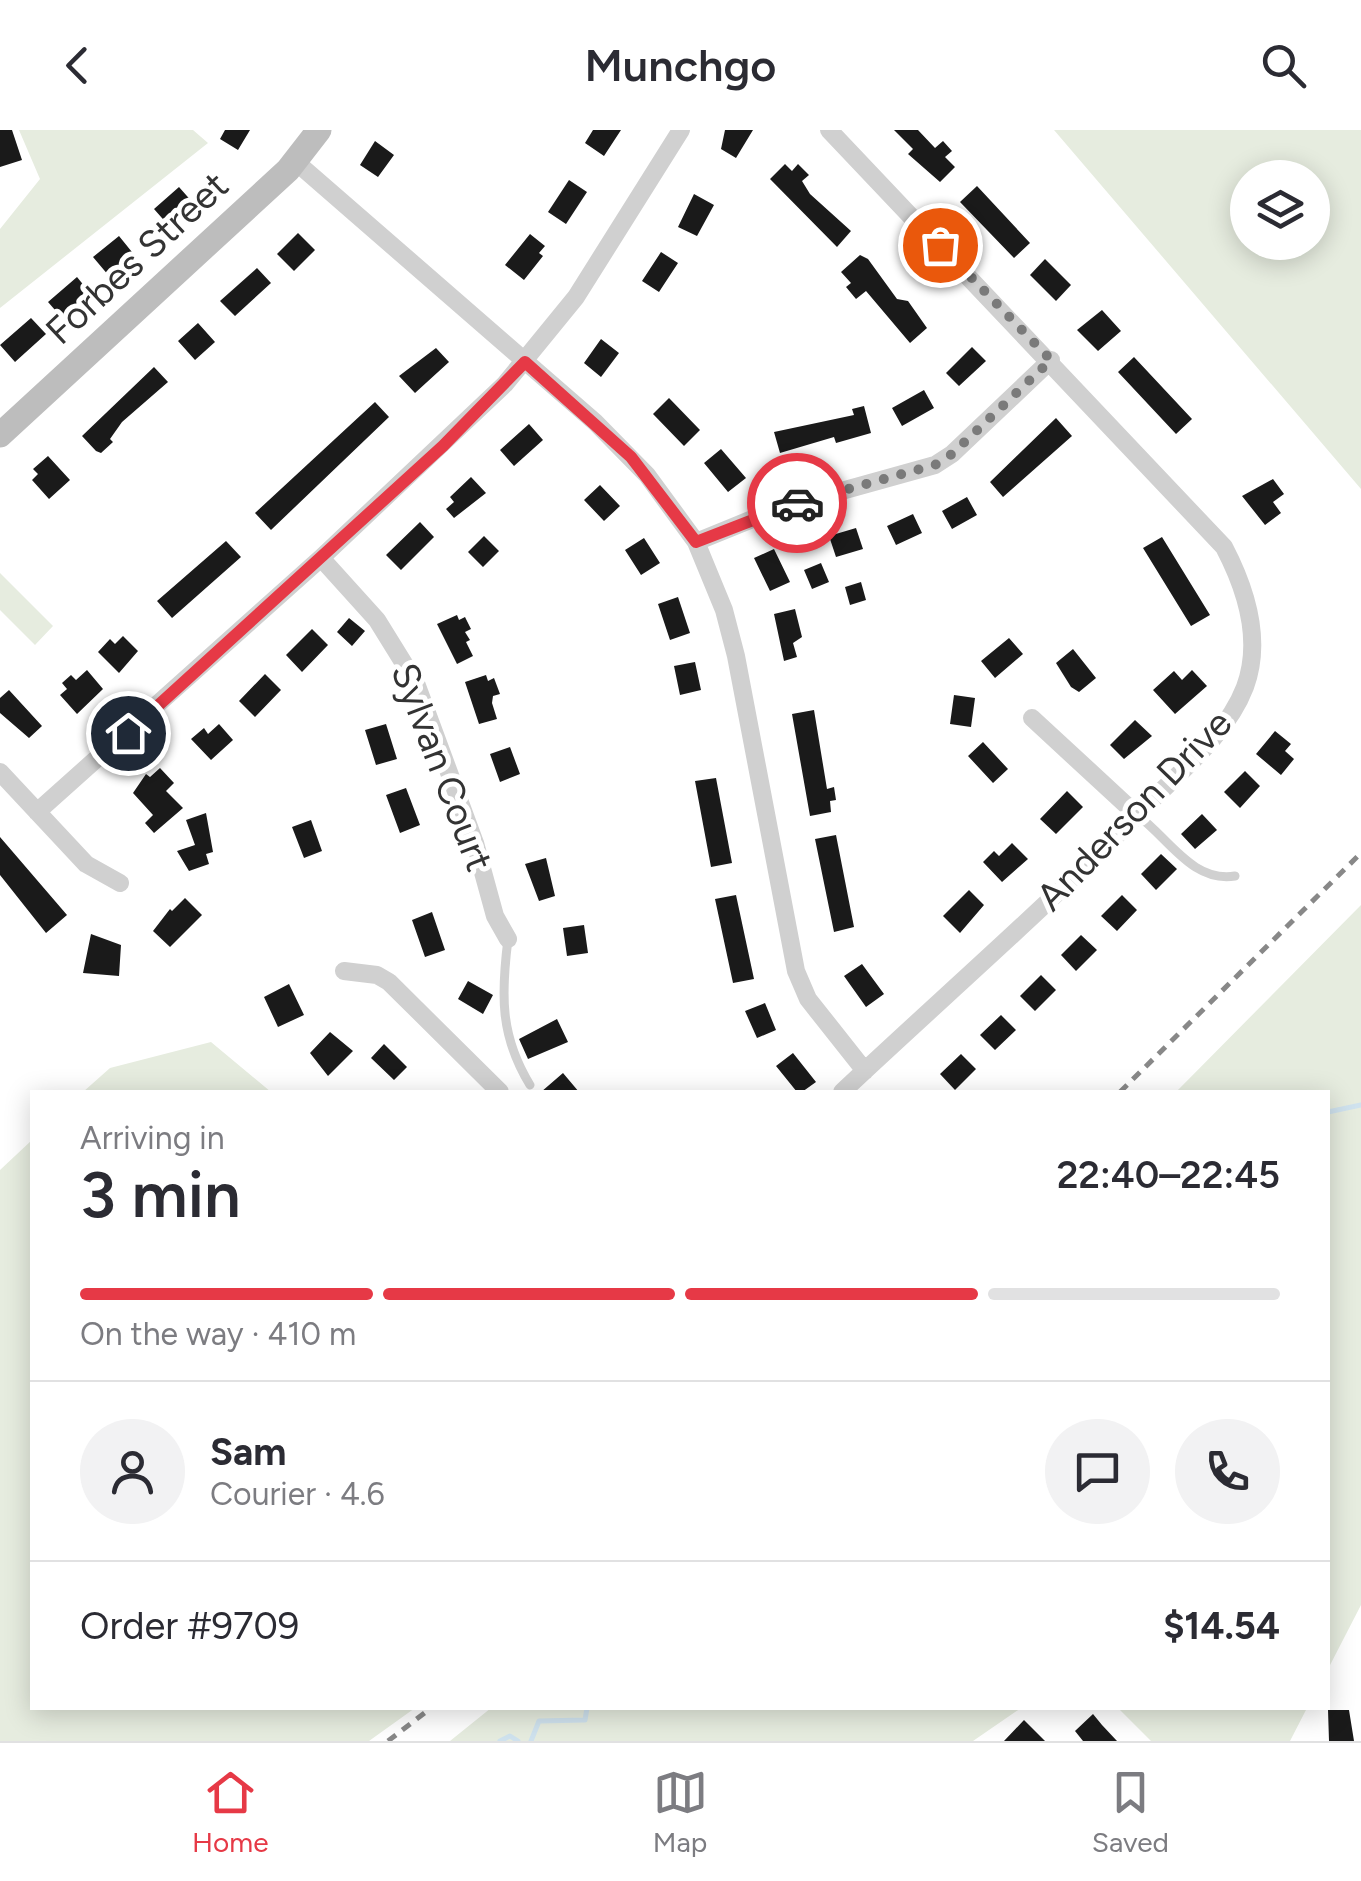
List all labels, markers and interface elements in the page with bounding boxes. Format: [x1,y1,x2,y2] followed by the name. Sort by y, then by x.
[50,38,105,93] icon: back
[584,38,777,92] text: Munchgo
[1256,38,1311,93] icon: search
[1230,160,1330,260] map controls
[1230,160,1330,260] button: layers
[37,162,237,354] street label: Forbes Street
[898,203,983,288] pin
[913,218,968,273] icon: bag
[747,453,847,553] courier
[770,476,825,531] icon: car
[381,657,503,877] street label: Sylvan Court
[86,691,171,776] pin
[1027,700,1241,920] street label: Anderson Drive
[101,706,156,761] icon: home
[80,1119,225,1157] text: Arriving in
[1057,1152,1280,1198] text: 22:40–22:45
[80,1155,241,1233] text: 3 min
[80,1315,356,1353] text: On the way · 410 m
[80,1419,185,1524] button: person
[1045,1419,1150,1524] button: chat
[1175,1419,1280,1524] button: phone
[210,1429,286,1475] text: Sam
[210,1475,385,1513] text: Courier · 4.6
[80,1603,299,1649] text: Order #9709
[1163,1603,1280,1649] text: $14.54
[192,1765,268,1859] tab: Home
[653,1765,708,1859] tab: Map
[1092,1765,1169,1859] tab: Saved

